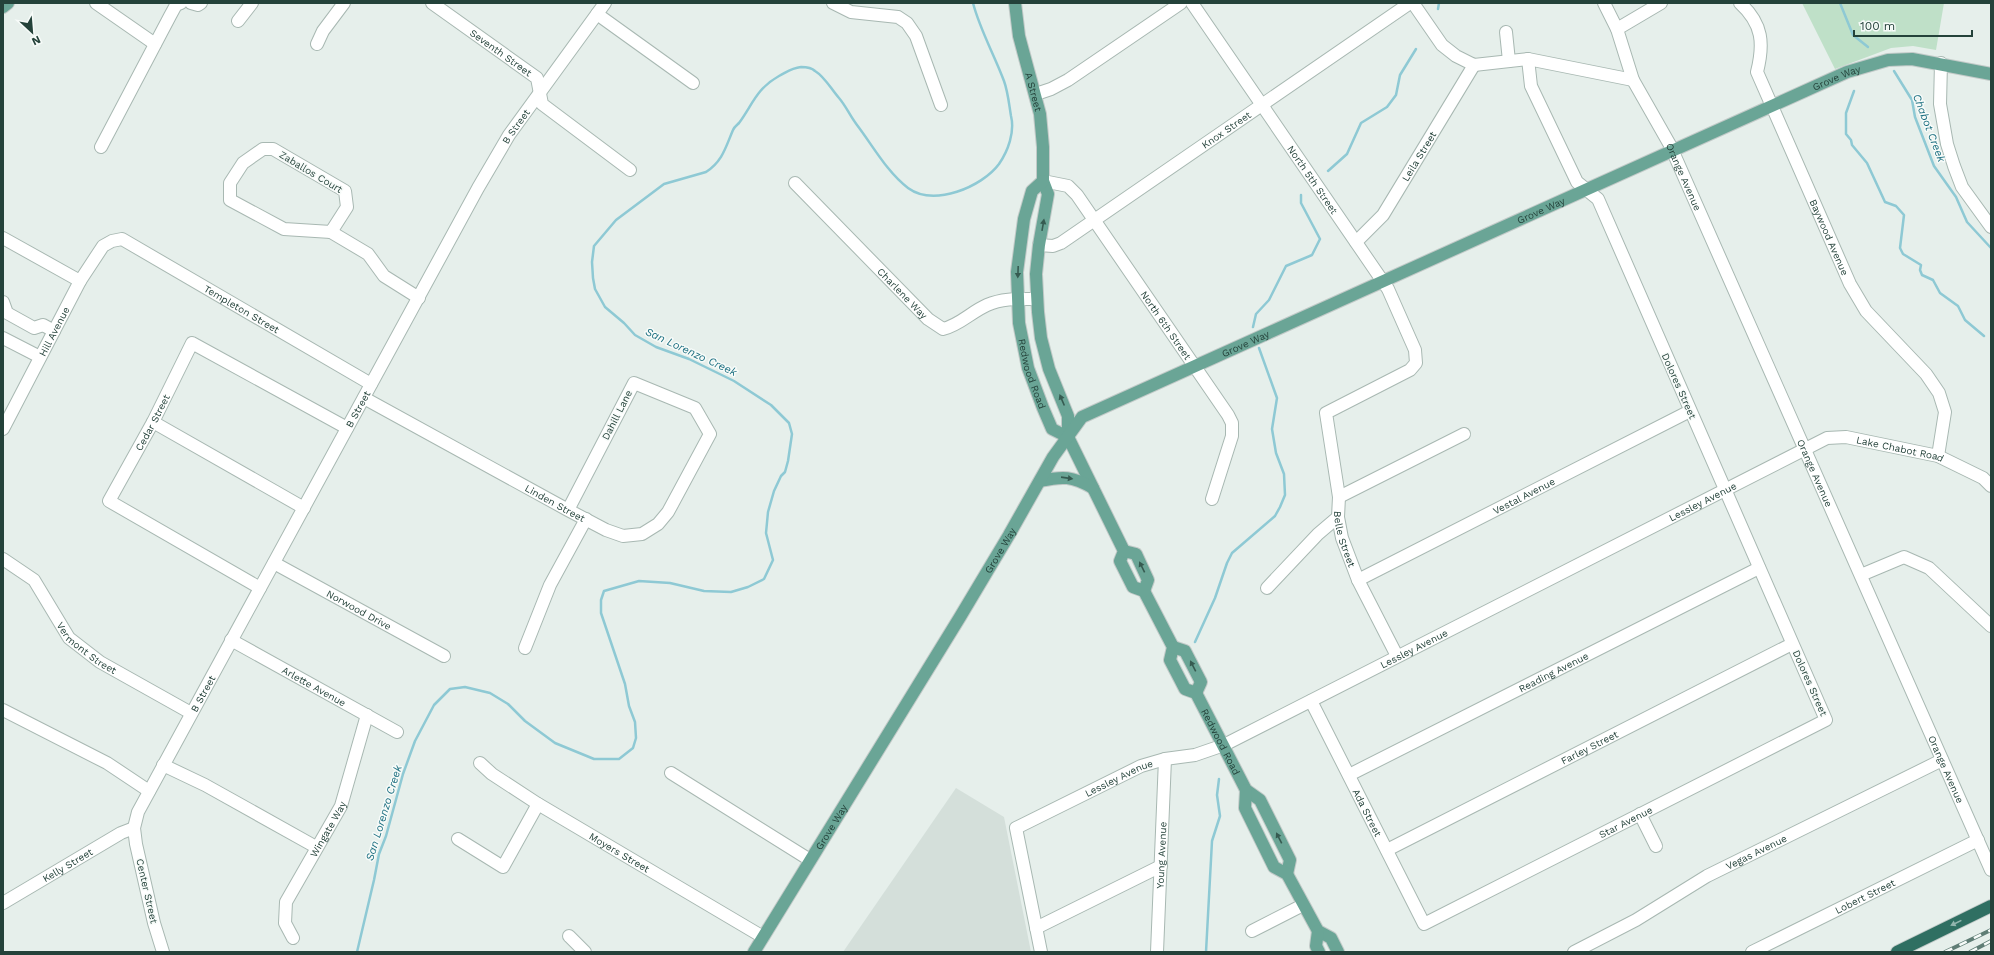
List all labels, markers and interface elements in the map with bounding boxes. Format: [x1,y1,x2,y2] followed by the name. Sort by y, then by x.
[12,12,52,52] north arrow
[1854,12,1972,38] scale bar
[1860,19,1895,33] text: 100 m
[468,27,535,79] street label: Seventh Street
[30,33,43,48] text: N
[1811,63,1862,92] street label: Grove Way
[1024,71,1045,113] street label: A Street
[1910,92,1948,165] water label: Chabot Creek
[500,106,532,146] street label: B Street
[1199,108,1254,150] street label: Knox Street
[1399,129,1438,183] street label: Leila Street
[1664,141,1704,212] street label: Orange Avenue
[1286,143,1341,217] street label: North 5th Street
[277,149,345,196] street label: Zaballos Court
[1515,194,1567,226] street label: Grove Way
[1808,197,1851,277] street label: Baywood Avenue
[1040,219,1046,231] one-way arrow
[875,265,930,321] street label: Charlene Way
[1014,266,1021,278] one-way arrow
[202,283,282,335] street label: Templeton Street
[1139,289,1194,362] street label: North 6th Street
[36,305,71,358] street label: Hill Avenue
[643,325,740,379] water label: San Lorenzo Creek
[1220,327,1272,359] street label: Grove Way
[1017,338,1048,410] street label: Redwood Road
[1660,351,1699,421] street label: Dolores Street
[343,388,372,429] street label: B Street
[600,388,634,442] street label: Dahill Lane
[133,392,172,452] street label: Cedar Street
[1058,393,1064,405] one-way arrow
[1855,434,1946,464] street label: Lake Chabot Road
[1795,437,1835,509] street label: Orange Avenue
[1061,475,1073,481] one-way arrow
[1491,475,1557,516] street label: Vestal Avenue
[1667,480,1738,523] street label: Lessley Avenue
[523,482,588,524] street label: Linden Street
[1332,511,1358,569] street label: Belle Street
[982,525,1018,575] street label: Grove Way
[1139,561,1145,573] one-way arrow
[325,587,394,632] street label: Norwood Drive
[55,620,119,676] street label: Vermont Street
[1378,627,1450,670] street label: Lessley Avenue
[1791,648,1830,718] street label: Dolores Street
[1517,649,1590,694] street label: Reading Avenue
[1189,660,1196,672] one-way arrow
[280,664,348,708] street label: Arlette Avenue
[188,673,217,714] street label: B Street
[1199,707,1243,777] street label: Redwood Road
[1559,728,1620,766] street label: Farley Street
[1927,734,1966,805] street label: Orange Avenue
[1083,757,1154,799] street label: Lessley Avenue
[363,763,405,862] water label: San Lorenzo Creek
[1351,787,1384,839] street label: Ada Street
[308,799,348,859] street label: Wingate Way
[813,801,850,851] street label: Grove Way
[1597,803,1654,840] street label: Star Avenue
[1154,821,1168,889] street label: Young Avenue
[588,830,652,875] street label: Moyers Street
[1276,832,1282,844] one-way arrow
[1724,832,1789,871] street label: Vegas Avenue
[40,845,95,884] street label: Kelly Street
[134,858,160,925] street label: Center Street
[1833,876,1897,916] street label: Lobert Street
[1950,920,1962,926] one-way arrow

